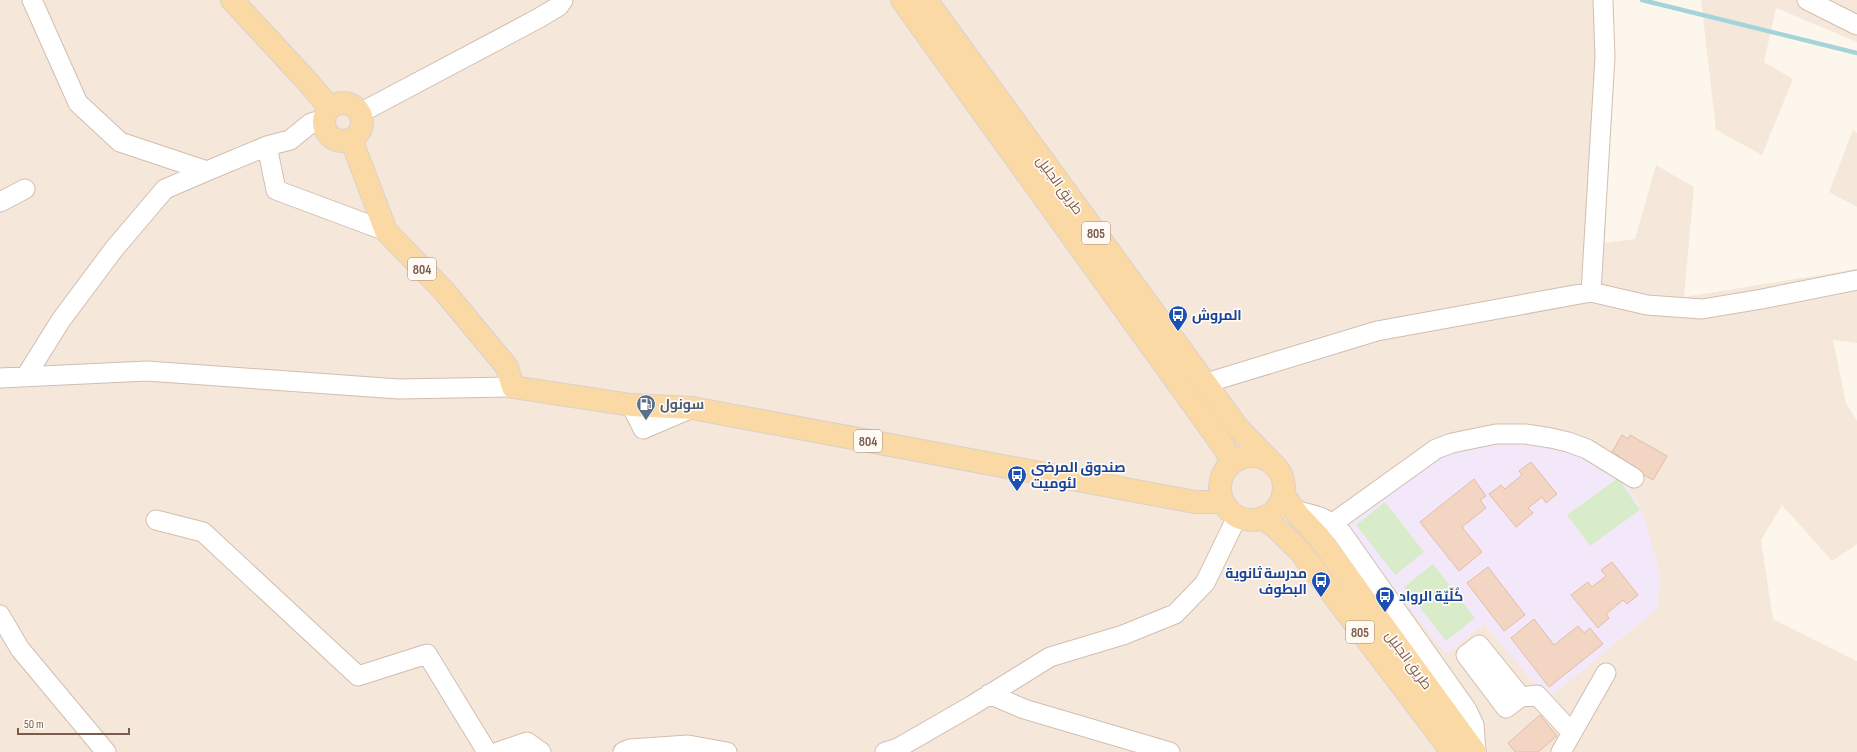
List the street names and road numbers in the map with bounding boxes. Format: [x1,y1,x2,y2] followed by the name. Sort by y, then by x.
[1033,153,1087,218] street label: طريق الجليل
[1082,222,1110,244] road number: 805
[408,258,436,280] road number: 804
[854,430,882,452] road number: 804
[1346,621,1374,643] road number: 805
[1382,628,1436,693] street label: طريق الجليل

